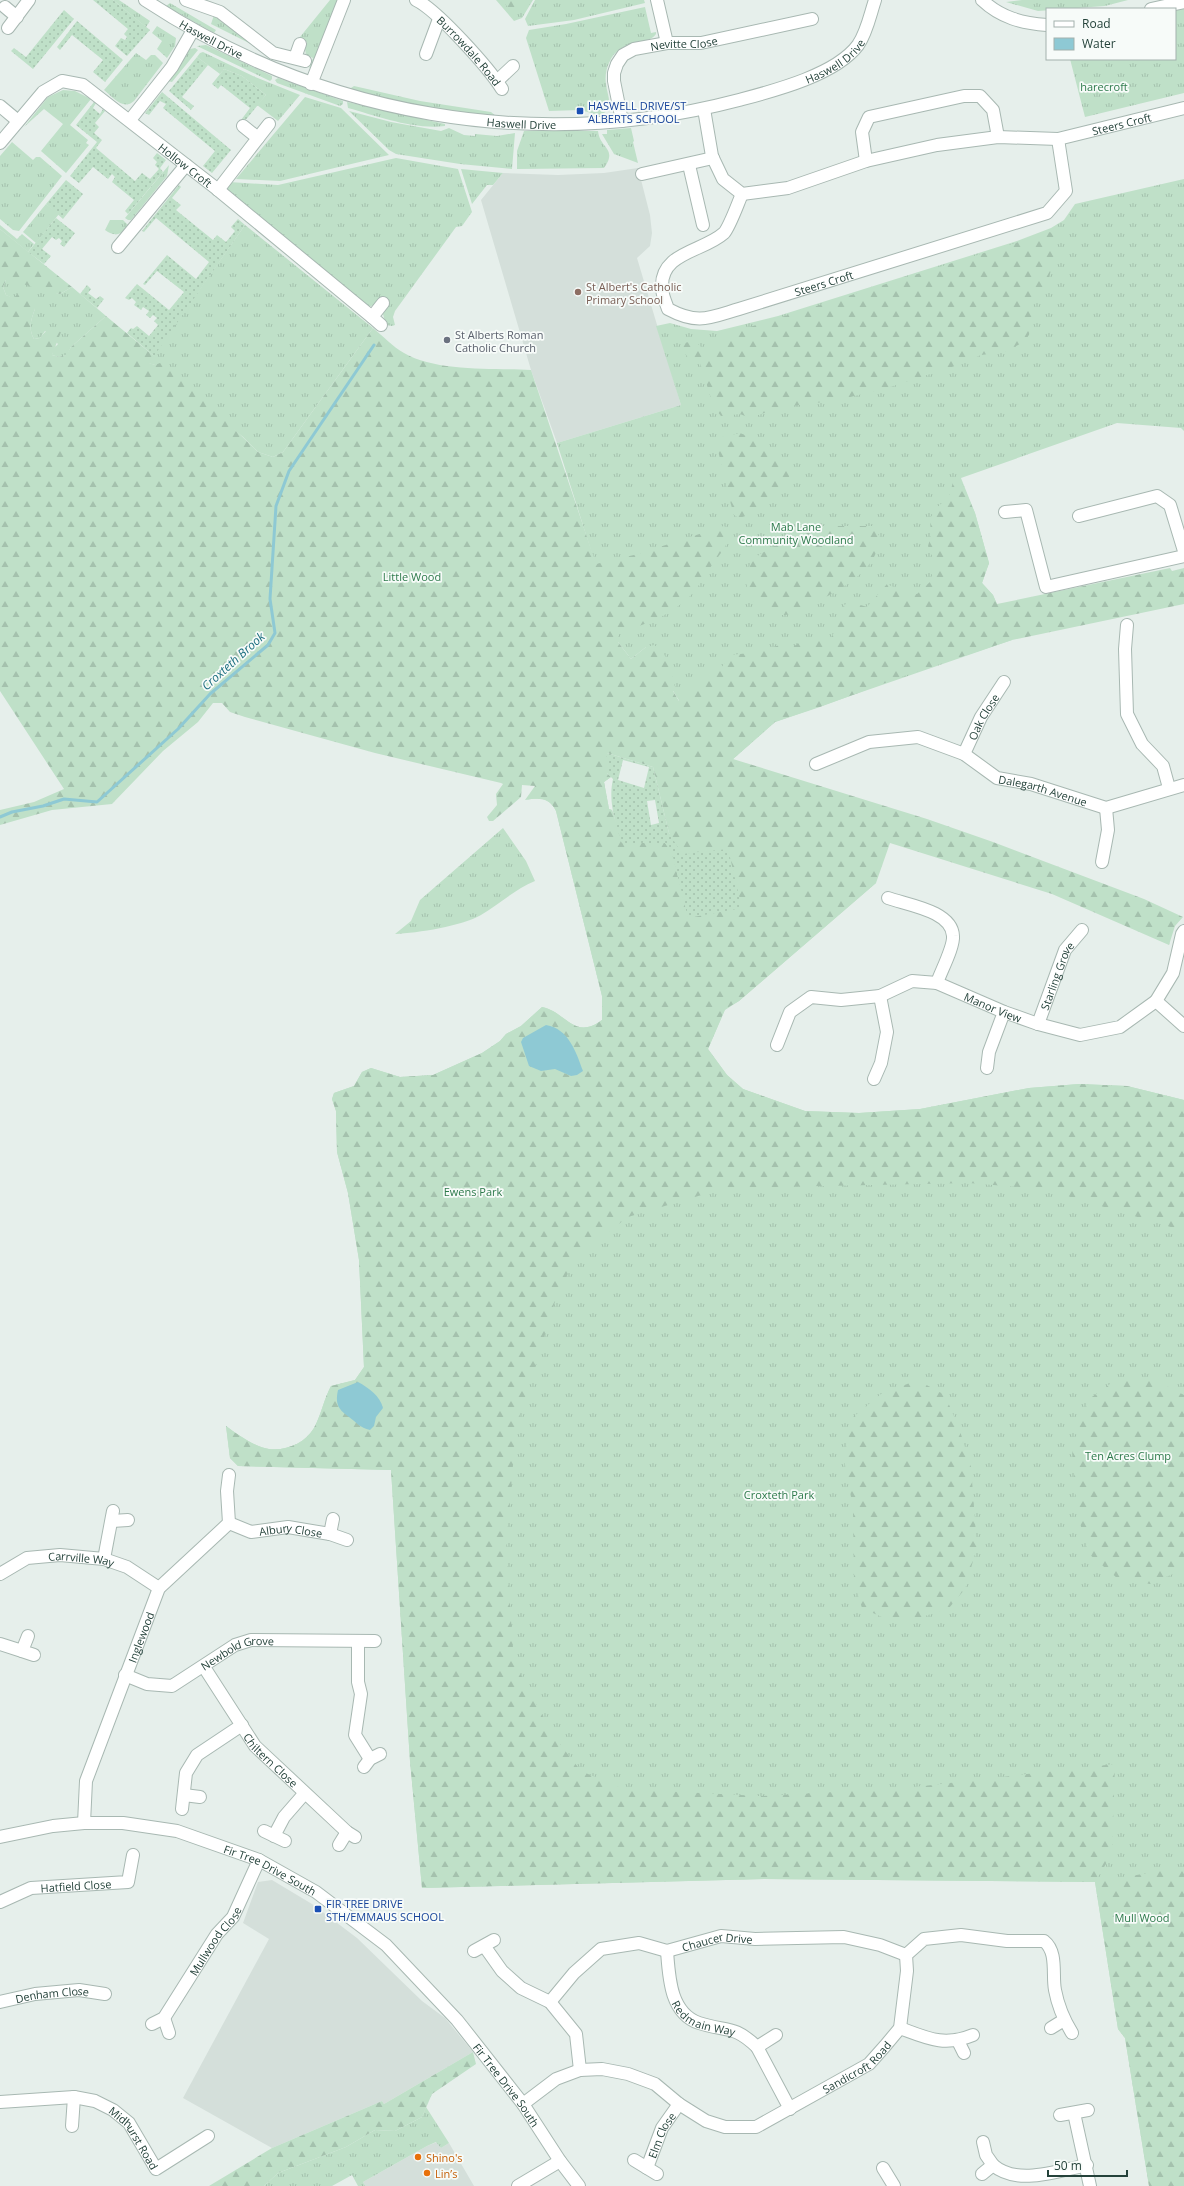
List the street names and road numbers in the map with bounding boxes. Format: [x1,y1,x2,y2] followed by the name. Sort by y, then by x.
[434,12,505,89] street label: Burrowdale Road
[177,16,246,61] street label: Haswell Drive
[649,32,719,53] street label: Nevitte Close
[803,36,868,86] street label: Haswell Drive
[1090,109,1153,138] street label: Steers Croft
[486,114,556,132] street label: Haswell Drive
[156,139,216,190] street label: Hollow Croft
[792,266,855,299] street label: Steers Croft
[964,690,1002,742] street label: Oak Close
[997,771,1089,809] street label: Dalegarth Avenue
[1036,938,1077,1012] street label: Starling Grove
[962,988,1024,1025] street label: Manor View
[258,1519,324,1540] street label: Albury Close
[47,1547,117,1570] street label: Carrville Way
[124,1609,157,1665] street label: Inglewood
[198,1633,274,1673] street label: Newbold Grove
[241,1730,301,1790] street label: Chiltern Close
[222,1841,319,1898] street label: Fir Tree Drive South
[40,1876,112,1895] street label: Hatfield Close
[185,1904,244,1978] street label: Mullwood Close
[680,1928,753,1954] street label: Chaucer Drive
[14,1982,90,2006] street label: Denham Close
[669,1997,738,2039] street label: Redmain Way
[819,2037,894,2096] street label: Sandicroft Road
[470,2040,543,2130] street label: Fir Tree Drive South
[106,2103,162,2172] street label: Midhurst Road
[644,2109,679,2160] street label: Elm Close

